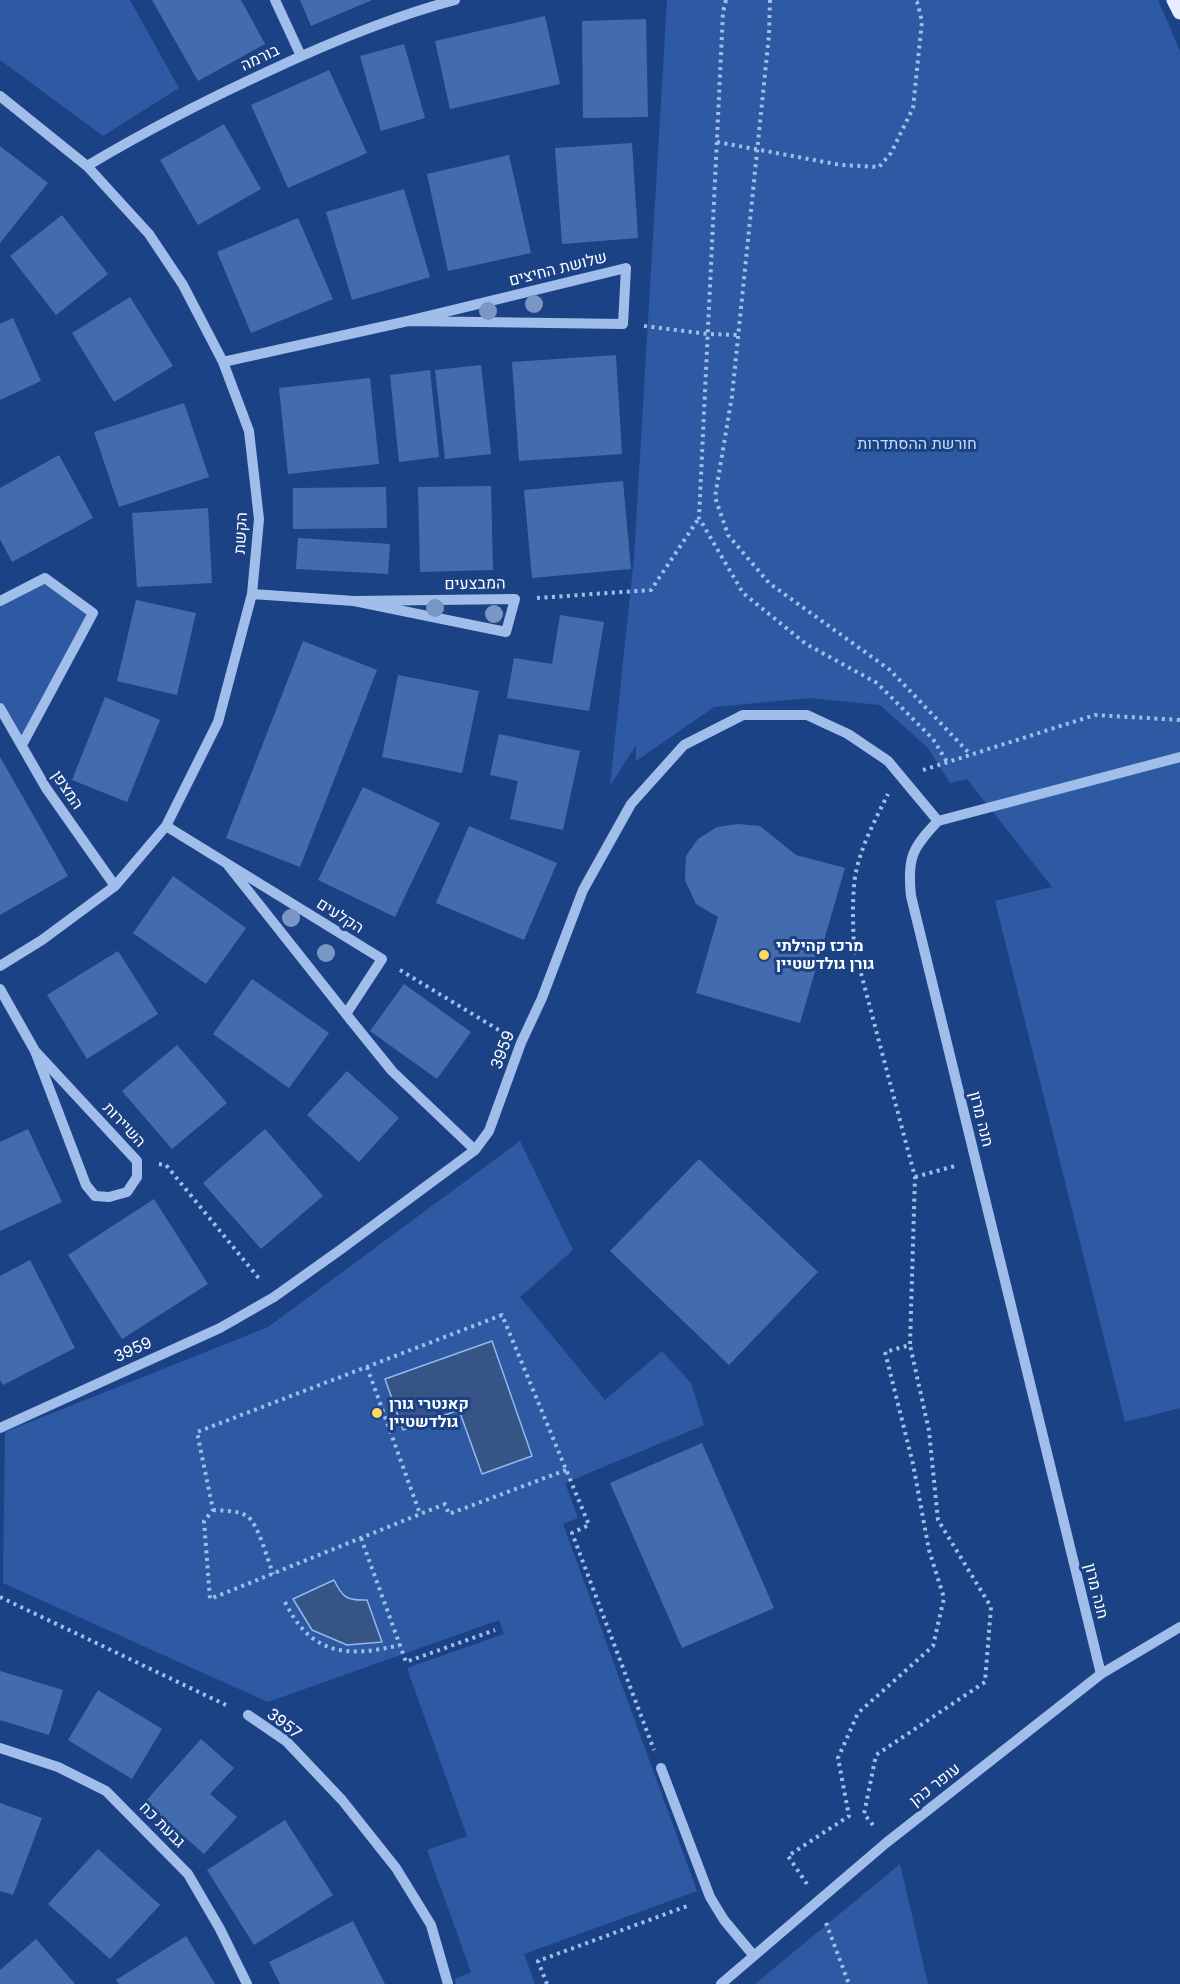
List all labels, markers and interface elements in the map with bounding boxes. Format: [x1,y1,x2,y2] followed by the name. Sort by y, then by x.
[238,41,282,75] street label: בורמה
[507,248,609,290] street label: שלושת החיצים
[857,434,977,454] park label: חורשת ההסתדרות
[230,512,252,554] street label: הקשת
[444,574,506,594] street label: המבצעים
[47,767,87,813] street label: המצפן
[313,894,367,938] street label: הקלעים
[776,936,874,974] place label: מרכז קהילתי גורן גולדשטיין
[757,948,771,962] marker: מרכז קהילתי גורן גולדשטיין
[487,1028,519,1072] street label: 3959
[965,1089,997,1149] street label: חנה מרון
[98,1099,150,1151] street label: השיירות
[111,1333,155,1367] street label: 3959
[389,1394,469,1432] place label: קאנטרי גורן גולדשטיין
[370,1406,384,1420] marker: קאנטרי גורן גולדשטיין
[1080,1561,1112,1621] street label: חנה מרון
[263,1705,305,1743] street label: 3957
[906,1759,964,1811] street label: עופר כהן
[135,1798,189,1852] street label: גבעת כח

